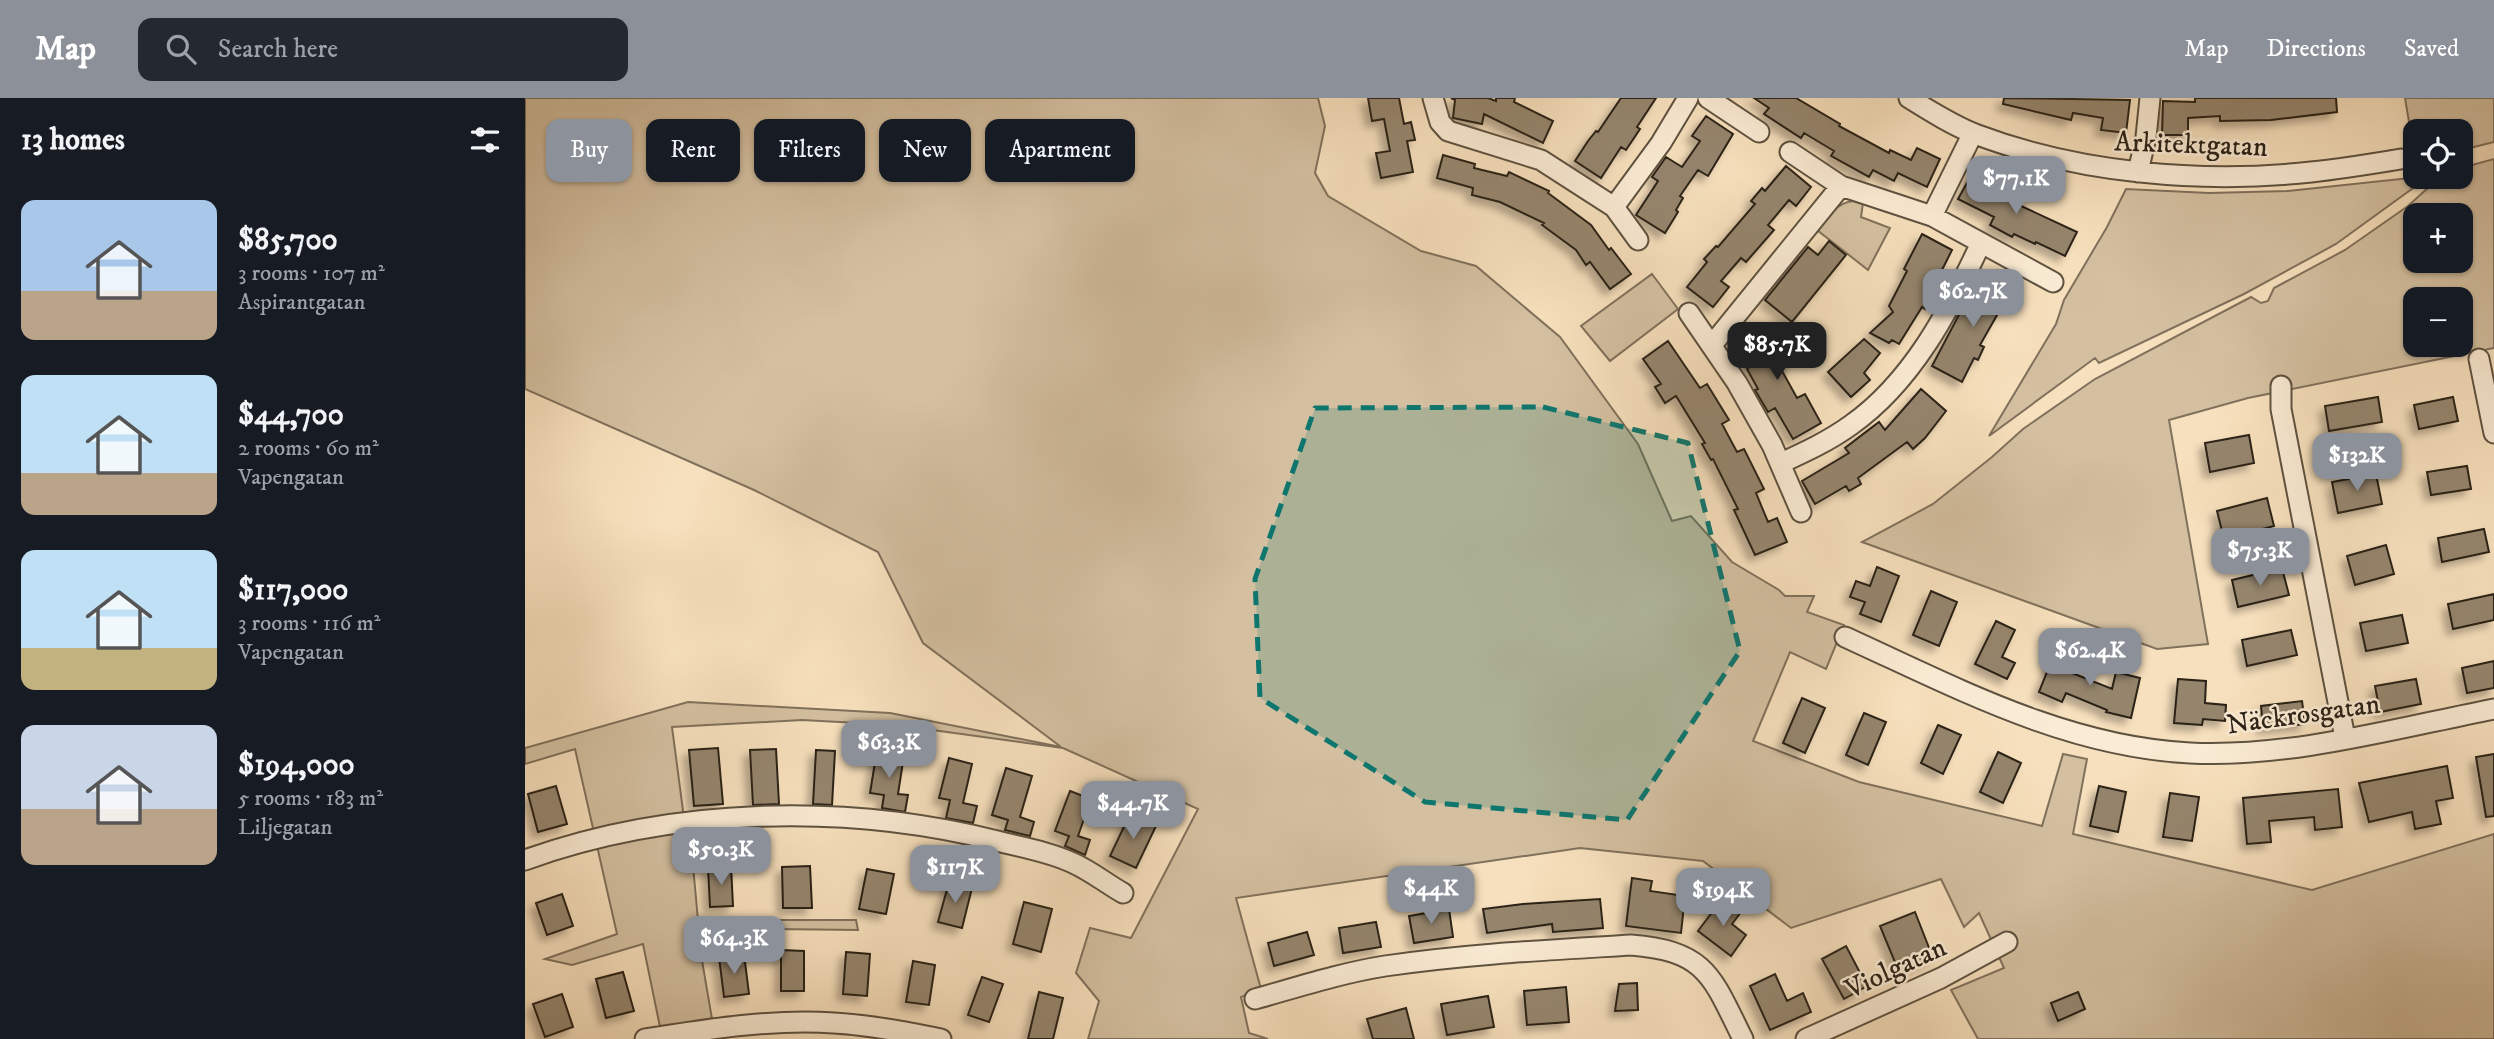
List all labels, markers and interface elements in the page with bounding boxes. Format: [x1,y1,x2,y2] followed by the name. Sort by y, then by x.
[138,18,628,81] search box
[35,29,96,70] text: Map
[162,30,200,68] icon: search
[218,33,338,66] text: Search here
[2184,34,2229,64] text: Map
[2267,34,2366,64] text: Directions
[2404,34,2459,64] text: Saved
[546,119,632,182] chip: Buy
[646,119,740,182] chip: Rent
[754,119,865,182] chip: Filters
[879,119,971,182] chip: New
[985,119,1135,182] chip: Apartment
[2403,119,2473,357] map controls
[2403,119,2473,189] button: locate
[466,121,504,159] icon: filters
[21,122,125,159] text: 13 homes
[2114,124,2269,165] street label: Arkitektgatan
[1959,156,2073,216] pin: $77.1K
[1983,164,2049,193] text: $77.1K
[2403,203,2473,273] button: +
[238,222,338,259] text: $85,700
[77,228,161,312] icon: home
[238,259,385,288] text: 3 rooms · 107 m²
[1916,270,2030,329] pin: $62.7K
[1939,277,2007,306] text: $62.7K
[2403,287,2473,357] button: −
[238,288,366,317] text: Aspirantgatan
[1720,322,1834,382] pin: $85.7K
[1743,330,1811,359] text: $85.7K
[238,397,344,434] text: $44,700
[77,403,161,487] icon: home
[238,434,379,463] text: 2 rooms · 60 m²
[2308,434,2406,493] pin: $132K
[2328,441,2386,470] text: $132K
[238,463,344,492] text: Vapengatan
[2203,528,2317,588] pin: $75.3K
[2227,536,2293,565] text: $75.3K
[238,572,349,609] text: $117,000
[77,578,161,662] icon: home
[238,609,381,638] text: 3 rooms · 116 m²
[2033,628,2147,688] pin: $62.4K
[2054,636,2126,665] text: $62.4K
[238,638,344,667] text: Vapengatan
[2224,686,2383,743] street label: Näckrosgatan
[832,720,946,780] pin: $63.3K
[857,728,921,757] text: $63.3K
[238,747,355,784] text: $194,000
[77,753,161,837] icon: home
[1076,782,1190,841] pin: $44.7K
[238,784,383,813] text: 5 rooms · 183 m²
[1097,789,1169,818] text: $44.7K
[238,813,333,842] text: Liljegatan
[664,828,778,887] pin: $50.3K
[688,835,754,864] text: $50.3K
[906,846,1004,905] pin: $117K
[926,853,984,882] text: $117K
[1390,866,1472,926] pin: $44K
[1674,868,1772,928] pin: $194K
[1403,874,1459,903] text: $44K
[1692,876,1754,905] text: $194K
[677,916,791,976] pin: $64.3K
[700,924,768,953] text: $64.3K
[1839,930,1952,1007] street label: Violgatan

